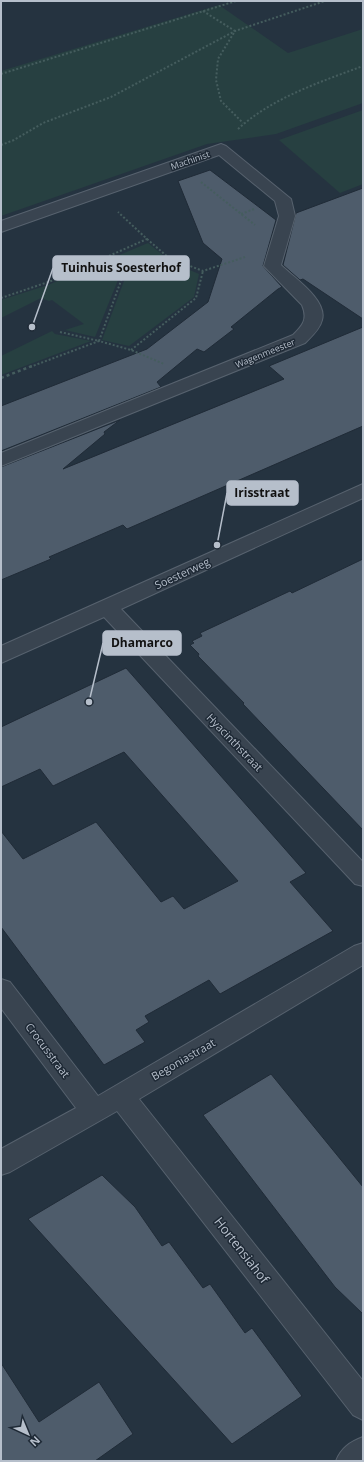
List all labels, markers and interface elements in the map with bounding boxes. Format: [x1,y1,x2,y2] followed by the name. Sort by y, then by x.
[169,147,211,173] street label: Machinist
[53,256,189,280] callout: Tuinhuis Soesterhof
[61,259,182,276] text: Tuinhuis Soesterhof
[233,335,297,371] street label: Wagenmeester
[227,481,298,505] callout: Irisstraat
[234,484,290,501] text: Irisstraat
[152,554,212,592] street label: Soesterweg
[103,631,181,655] callout: Dhamarco
[111,634,173,651] text: Dhamarco
[204,710,266,774] street label: Hyacinthstraat
[22,1019,74,1081] street label: Crocusstraat
[148,1035,218,1083] street label: Begoniastraat
[210,1213,274,1287] street label: Hortensiahof
[8,1414,48,1454] north arrow
[27,1433,44,1450] text: N

